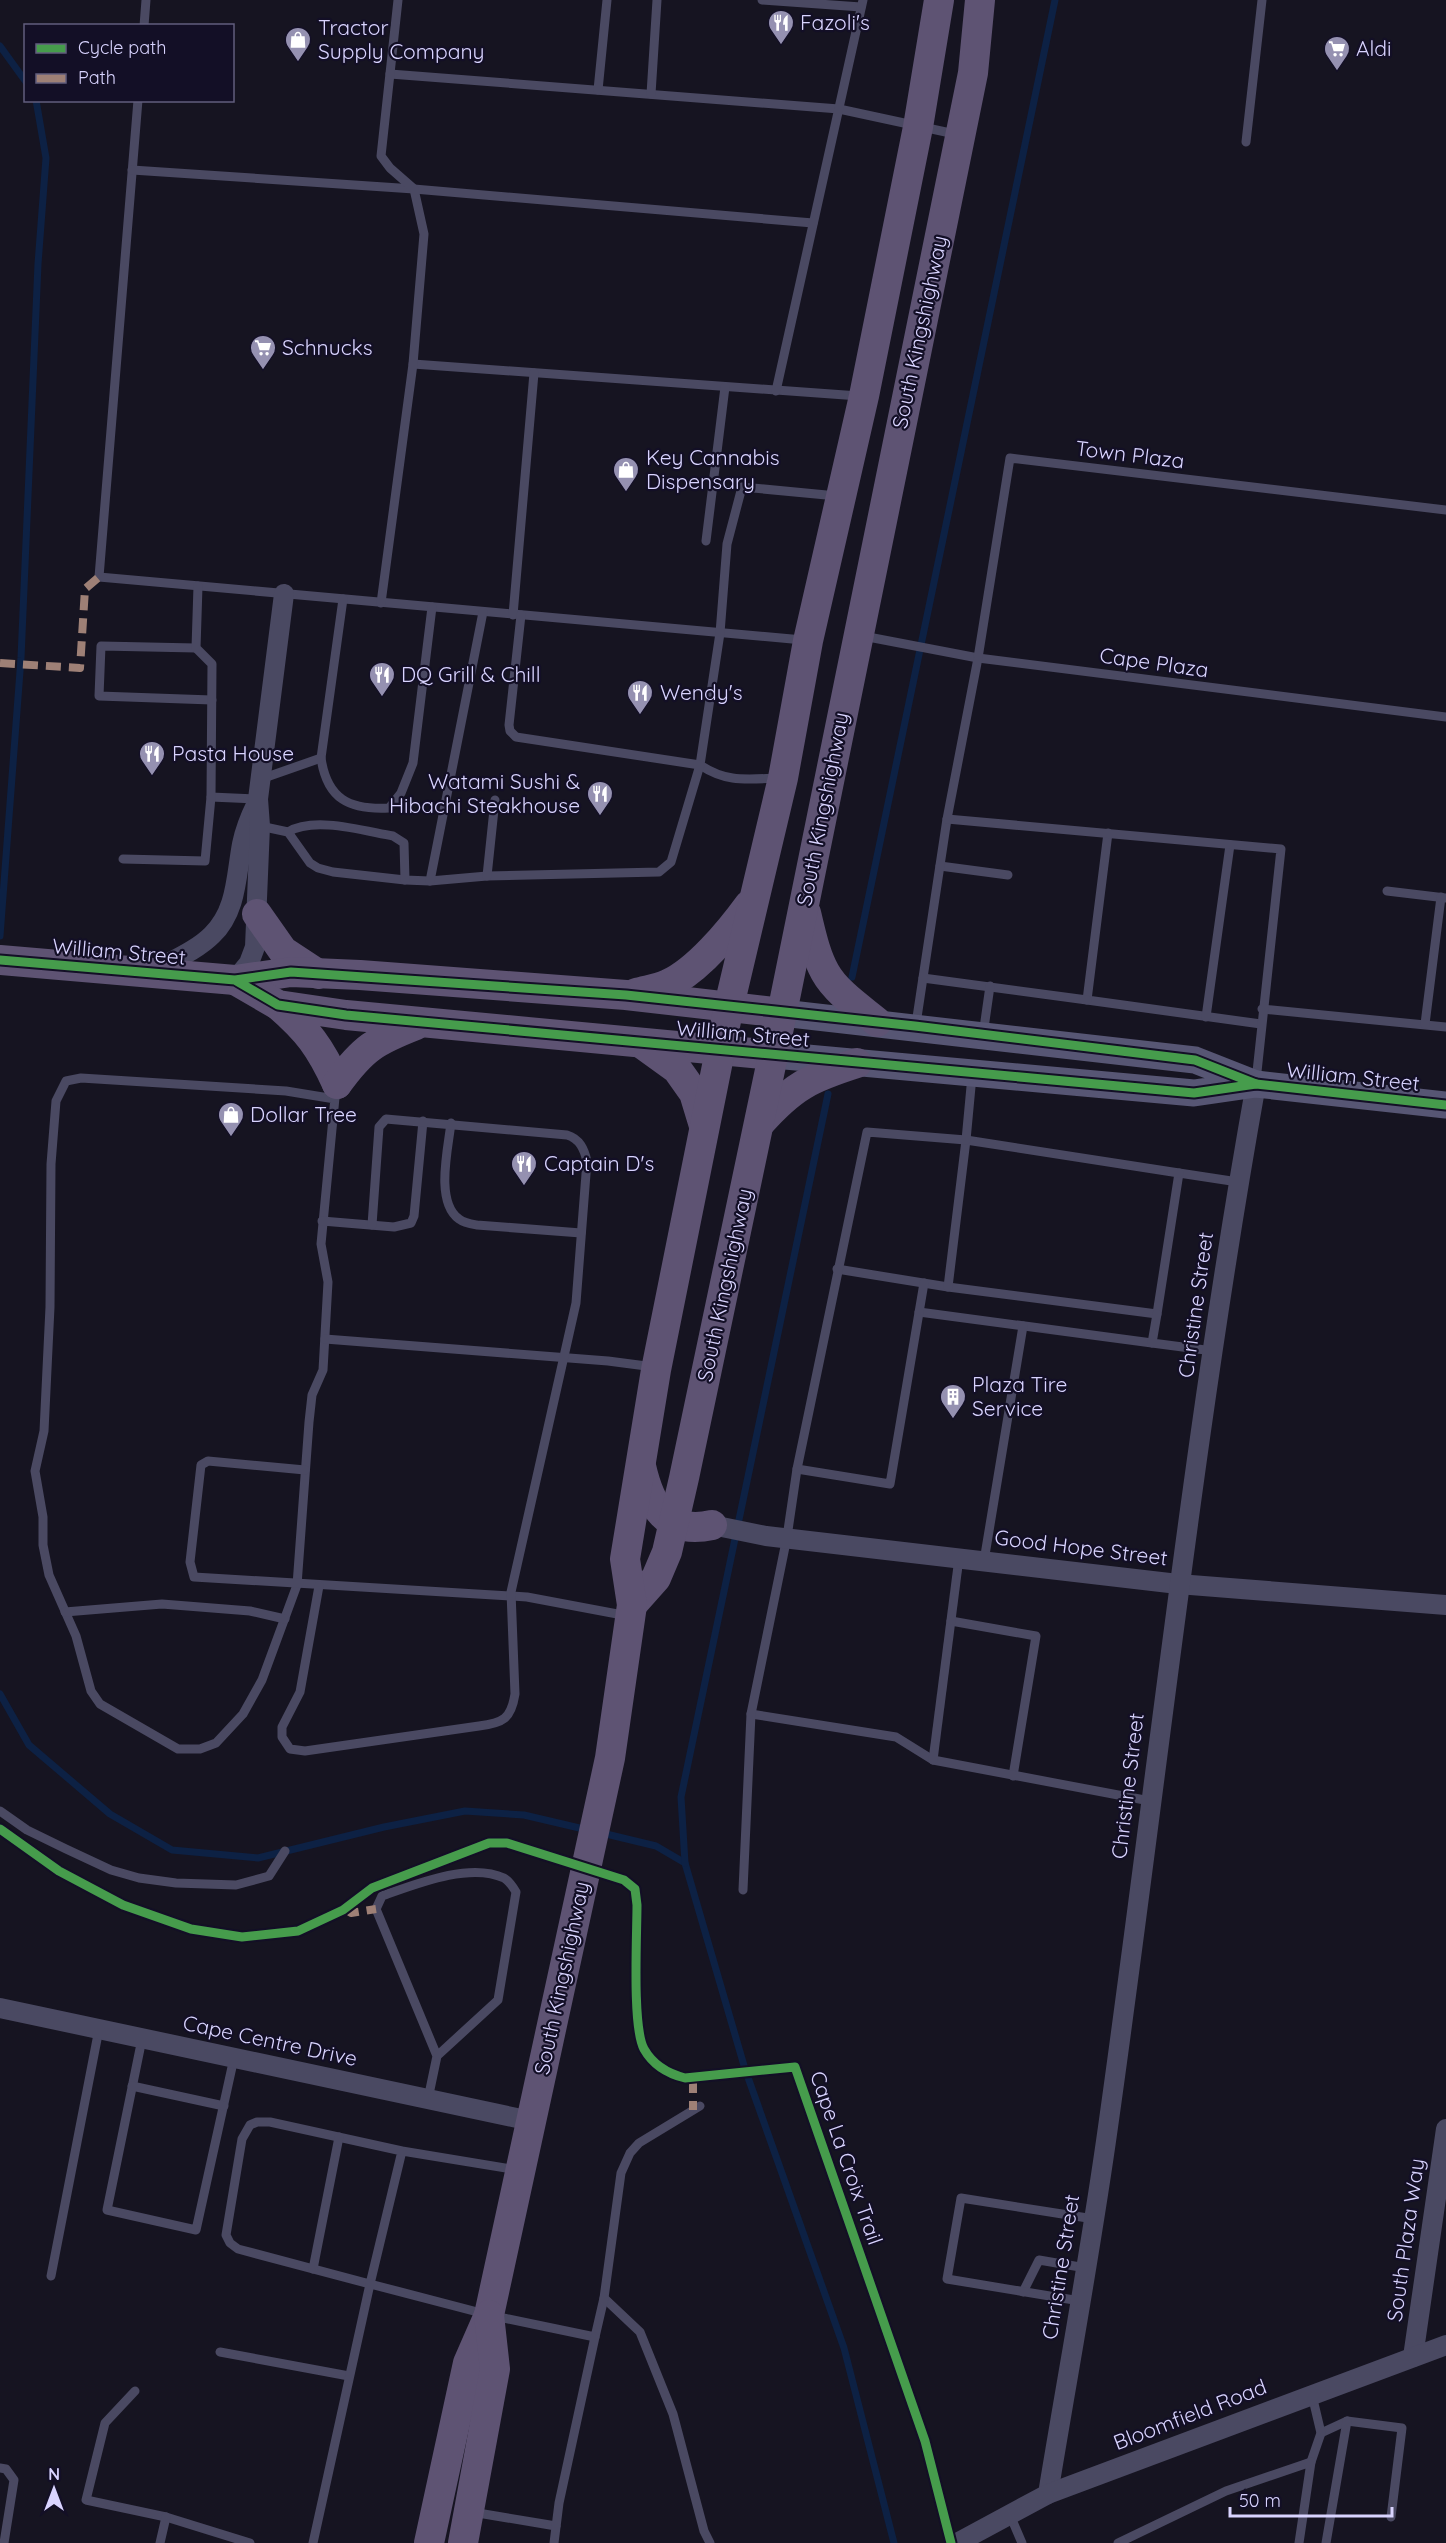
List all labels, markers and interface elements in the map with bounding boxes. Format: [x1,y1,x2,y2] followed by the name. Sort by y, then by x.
[766,8,796,46] restaurant icon: Fazoli's
[800,9,870,35] place label: Fazoli's
[318,14,484,64] place label: Tractor Supply Company
[24,24,234,102] legend
[283,25,313,63] shop icon: Tractor Supply Company
[1322,34,1352,72] supermarket icon: Aldi
[1356,35,1391,61] place label: Aldi
[78,36,166,59] text: Cycle path
[78,66,116,89] text: Path
[886,233,952,431] street label: South Kingshighway
[248,333,278,371] supermarket icon: Schnucks
[282,334,373,360] place label: Schnucks
[1074,434,1186,474] street label: Town Plaza
[646,444,780,494] place label: Key Cannabis Dispensary
[611,455,641,493] shop icon: Key Cannabis Dispensary
[1098,642,1210,683] street label: Cape Plaza
[367,660,397,698] restaurant icon: DQ Grill & Chill
[401,661,540,687] place label: DQ Grill & Chill
[625,678,655,716] restaurant icon: Wendy's
[660,679,743,705] place label: Wendy's
[790,710,854,908] street label: South Kingshighway
[137,739,167,777] restaurant icon: Pasta House
[172,740,294,766] place label: Pasta House
[389,768,580,818] place label: Watami Sushi & Hibachi Steakhouse
[585,779,615,817] restaurant icon: Watami Sushi & Hibachi Steakhouse
[51,932,187,970] street label: William Street
[675,1014,811,1052] street label: William Street
[1285,1056,1421,1096] street label: William Street
[216,1100,246,1138] shop icon: Dollar Tree
[250,1101,357,1127] place label: Dollar Tree
[509,1149,539,1187] restaurant icon: Captain D's
[544,1150,654,1176] place label: Captain D's
[691,1186,757,1384] street label: South Kingshighway
[1172,1230,1218,1379] street label: Christine Street
[972,1371,1067,1421] place label: Plaza Tire Service
[938,1382,968,1420] building icon: Plaza Tire Service
[993,1524,1169,1571] street label: Good Hope Street
[1105,1711,1149,1860] street label: Christine Street
[528,1879,594,2077] street label: South Kingshighway
[181,2009,360,2071] street label: Cape Centre Drive
[805,2067,889,2248] street label: Cape La Croix Trail
[1381,2157,1429,2323] street label: South Plaza Way
[1036,2192,1084,2341] street label: Christine Street
[1109,2373,1270,2455] street label: Bloomfield Road
[24,2459,84,2519] north arrow
[48,2464,60,2484] text: N
[1230,2480,1392,2518] scale bar
[1239,2489,1281,2512] text: 50 m

